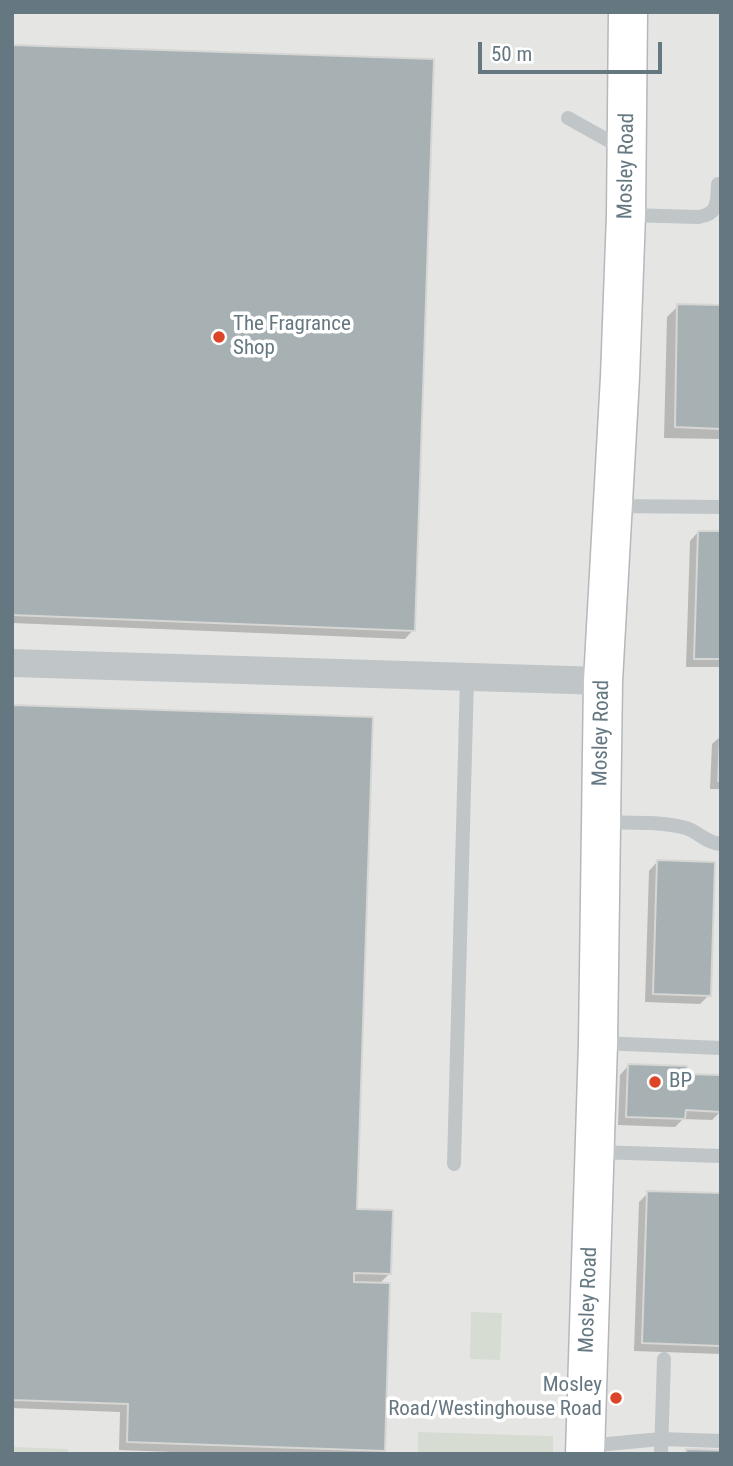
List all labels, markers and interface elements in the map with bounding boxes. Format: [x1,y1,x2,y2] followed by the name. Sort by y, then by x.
[481,28,665,72] scale bar
[491,42,532,66] text: 50 m
[613,113,641,219] street label: Mosley Road
[233,312,351,362] place label: The Fragrance Shop
[211,329,227,345] marker: The Fragrance Shop
[588,680,616,786] street label: Mosley Road
[669,1069,692,1095] place label: BP
[647,1074,663,1090] marker: BP
[575,1246,603,1354] street label: Mosley Road
[388,1373,602,1423] place label: Mosley Road/Westinghouse Road
[608,1390,624,1406] marker: Mosley Road/Westinghouse Road

